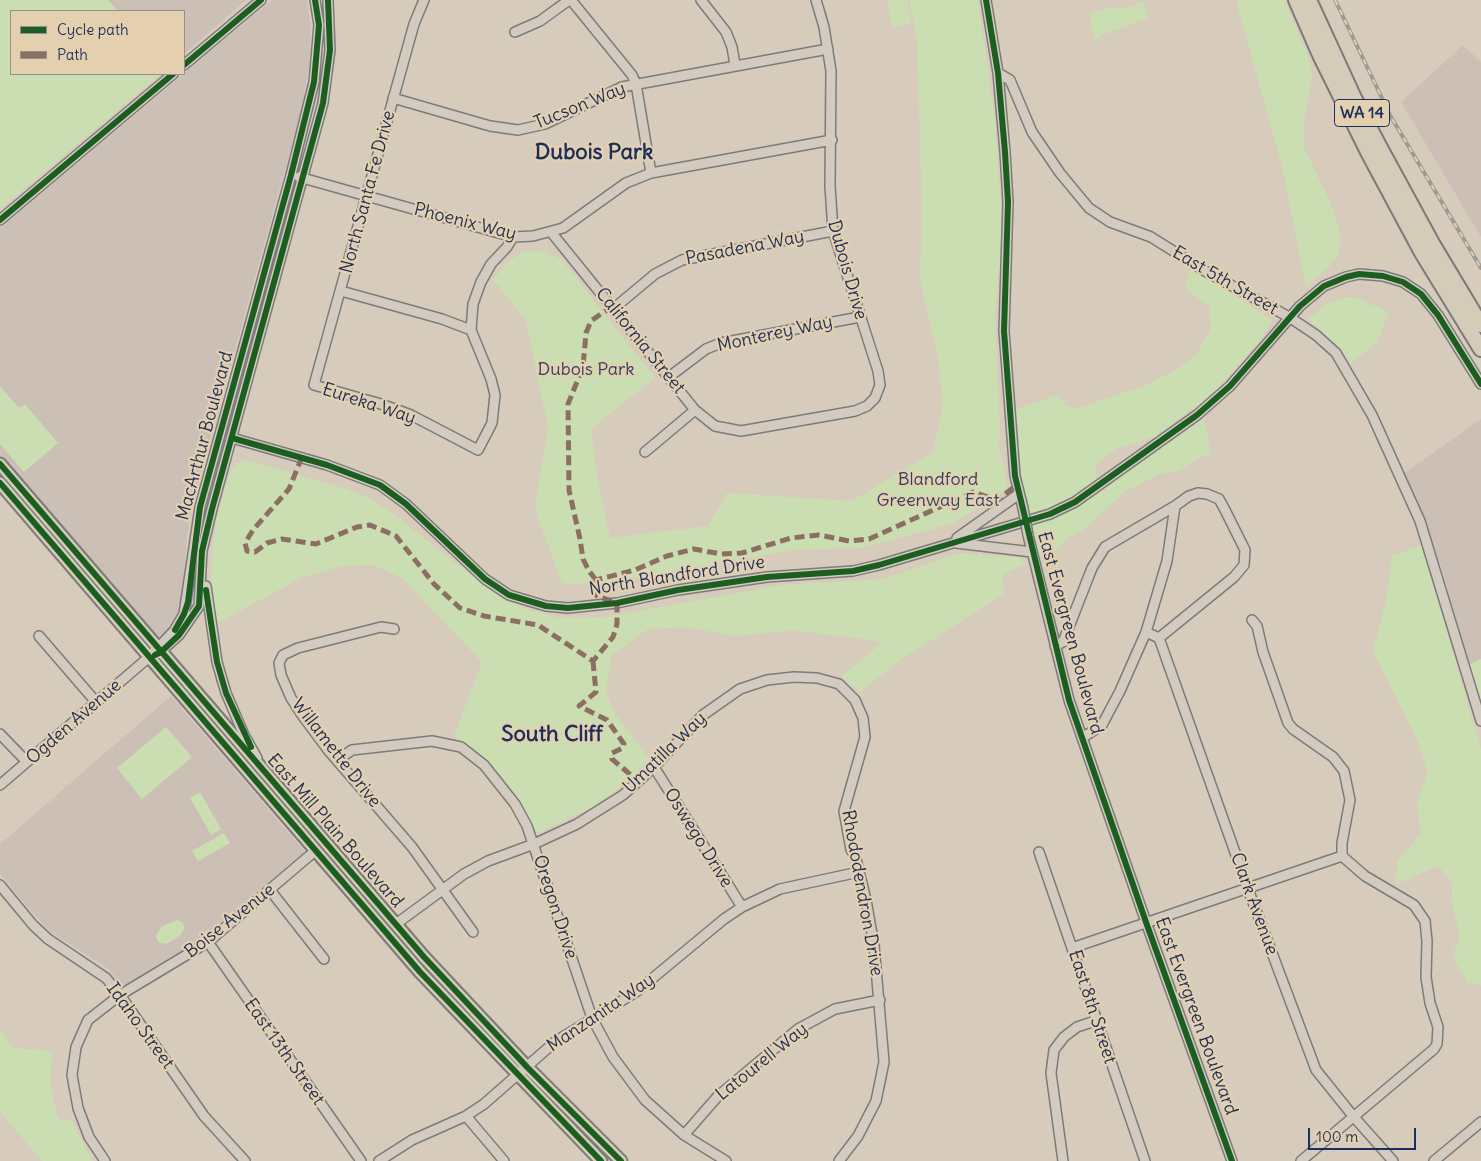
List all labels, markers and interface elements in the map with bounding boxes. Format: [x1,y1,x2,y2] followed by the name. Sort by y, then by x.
[10,10,185,75] legend
[57,20,129,39] text: Cycle path
[57,45,88,64] text: Path
[531,78,629,134] street label: Tucson Way
[1334,100,1390,126] road number: WA 14
[336,108,400,276] street label: North Santa Fe Drive
[535,140,653,166] district label: Dubois Park
[412,199,518,245] street label: Phoenix Way
[823,218,871,322] street label: Dubois Drive
[684,226,806,270] street label: Pasadena Way
[1168,242,1282,320] street label: East 5th Street
[591,284,689,398] street label: California Street
[715,311,835,357] street label: Monterey Way
[172,349,238,523] street label: MacArthur Boulevard
[537,359,635,381] park label: Dubois Park
[320,379,418,429] street label: Eureka Way
[876,469,1000,512] park label: Blandford Greenway East
[1033,529,1107,737] street label: East Evergreen Boulevard
[587,551,767,601] street label: North Blandford Drive
[22,675,126,769] street label: Ogden Avenue
[287,694,385,812] street label: Willamette Drive
[619,708,711,798] street label: Umatilla Way
[501,722,603,748] district label: South Cliff
[262,750,408,912] street label: East Mill Plain Boulevard
[659,784,737,892] street label: Oswego Drive
[837,808,887,978] street label: Rhododendron Drive
[1226,850,1282,958] street label: Clark Avenue
[528,852,582,962] street label: Oregon Drive
[181,879,279,963] street label: Boise Avenue
[1150,914,1242,1118] street label: East Evergreen Boulevard
[1063,947,1121,1067] street label: East 8th Street
[543,969,659,1057] street label: Manzanita Way
[102,979,178,1073] street label: Idaho Street
[239,994,329,1110] street label: East 13th Street
[712,1018,812,1106] street label: Latourell Way
[1311,1118,1418,1150] scale bar
[1316,1127,1358,1146] text: 100 m

